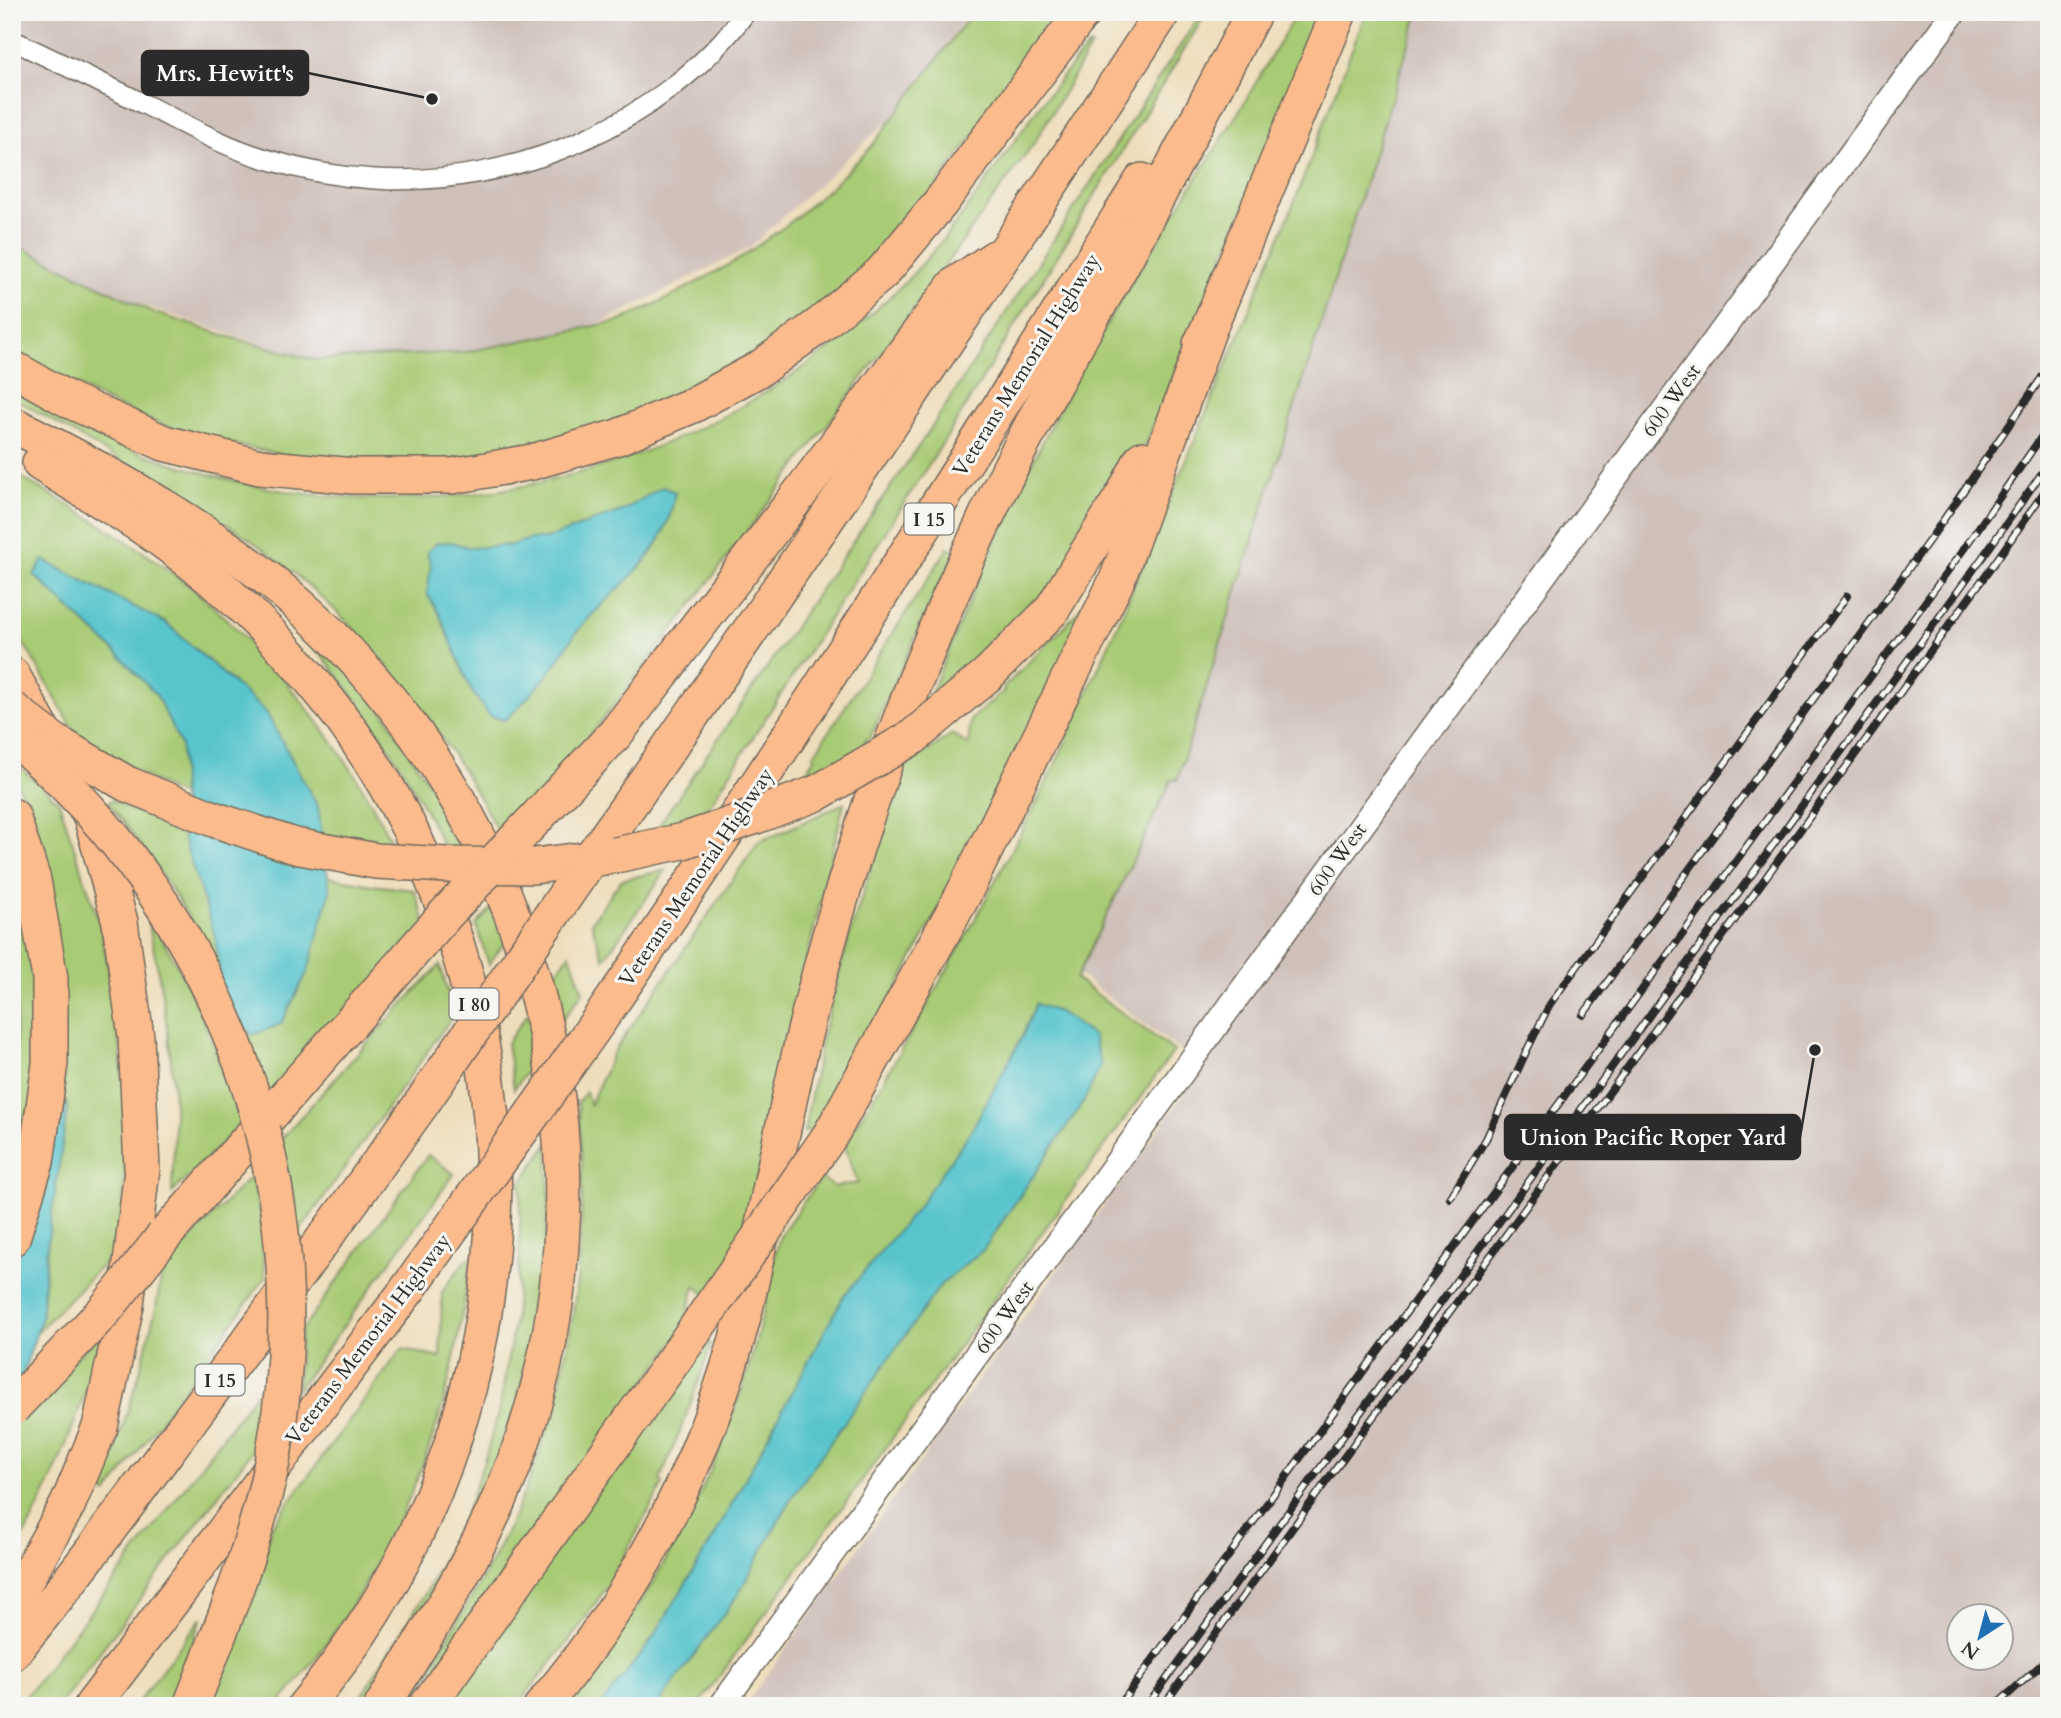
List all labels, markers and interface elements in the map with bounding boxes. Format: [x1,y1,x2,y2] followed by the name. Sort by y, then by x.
[142,51,308,95] callout: Mrs. Hewitt's
[156,58,294,89] text: Mrs. Hewitt's
[946,248,1107,482] street label: Veterans Memorial Highway
[1635,357,1708,443] street label: 600 West
[904,504,954,534] road number: I 15
[612,762,781,992] street label: Veterans Memorial Highway
[1301,816,1374,902] street label: 600 West
[449,988,498,1020] road number: I 80
[1505,1115,1800,1159] callout: Union Pacific Roper Yard
[1520,1122,1786,1153] text: Union Pacific Roper Yard
[279,1227,458,1451] street label: Veterans Memorial Highway
[968,1274,1041,1360] street label: 600 West
[196,1364,244,1396] road number: I 15
[1946,1602,2016,1672] north arrow
[1956,1634,1985,1665] text: N

